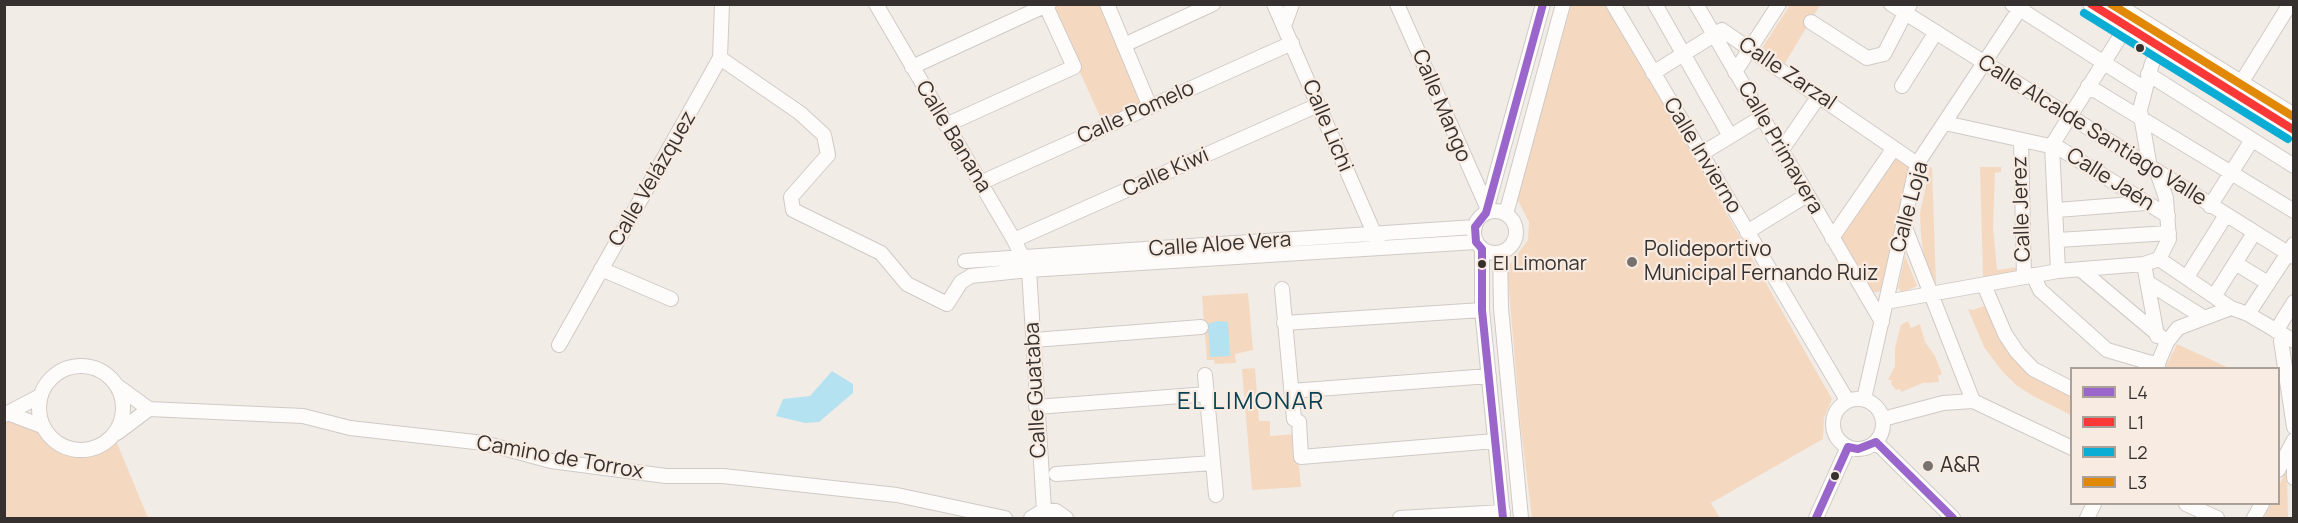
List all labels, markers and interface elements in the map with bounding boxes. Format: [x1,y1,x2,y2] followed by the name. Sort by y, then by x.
[1733,32,1841,116] street label: Calle Zarzal
[2134,42,2146,54] unlabelled marker
[1406,46,1476,166] street label: Calle Mango
[1973,50,2211,212] street label: Calle Alcalde Santiago Valle
[1074,76,1198,150] street label: Calle Pomelo
[1296,76,1358,176] street label: Calle Lichi
[910,77,996,197] street label: Calle Banana
[1732,77,1828,219] street label: Calle Primavera
[1658,94,1746,218] street label: Calle Invierno
[604,107,702,251] street label: Calle Velázquez
[1119,143,1213,203] street label: Calle Kiwi
[2061,143,2159,217] street label: Calle Jaén
[2008,156,2036,262] street label: Calle Jerez
[1886,159,1934,255] street label: Calle Loja
[1148,227,1292,263] street label: Calle Aloe Vera
[1644,237,1878,287] place label: Polideportivo Municipal Fernando Ruiz
[1493,252,1587,276] place label: El Limonar
[1625,255,1639,269] marker: Polideportivo Municipal Fernando Ruiz
[1476,258,1488,270] marker: El Limonar
[1020,321,1052,459] street label: Calle Guataba
[2070,367,2280,505] legend
[2128,380,2148,404] text: L4
[1177,388,1325,416] district label: EL LIMONAR
[2128,410,2144,434] text: L1
[475,431,645,485] street label: Camino de Torrox
[2128,440,2147,464] text: L2
[1940,453,1980,479] place label: A&R
[1921,459,1935,473] marker: A&R
[1829,470,1841,482] unlabelled marker
[2128,470,2147,494] text: L3

